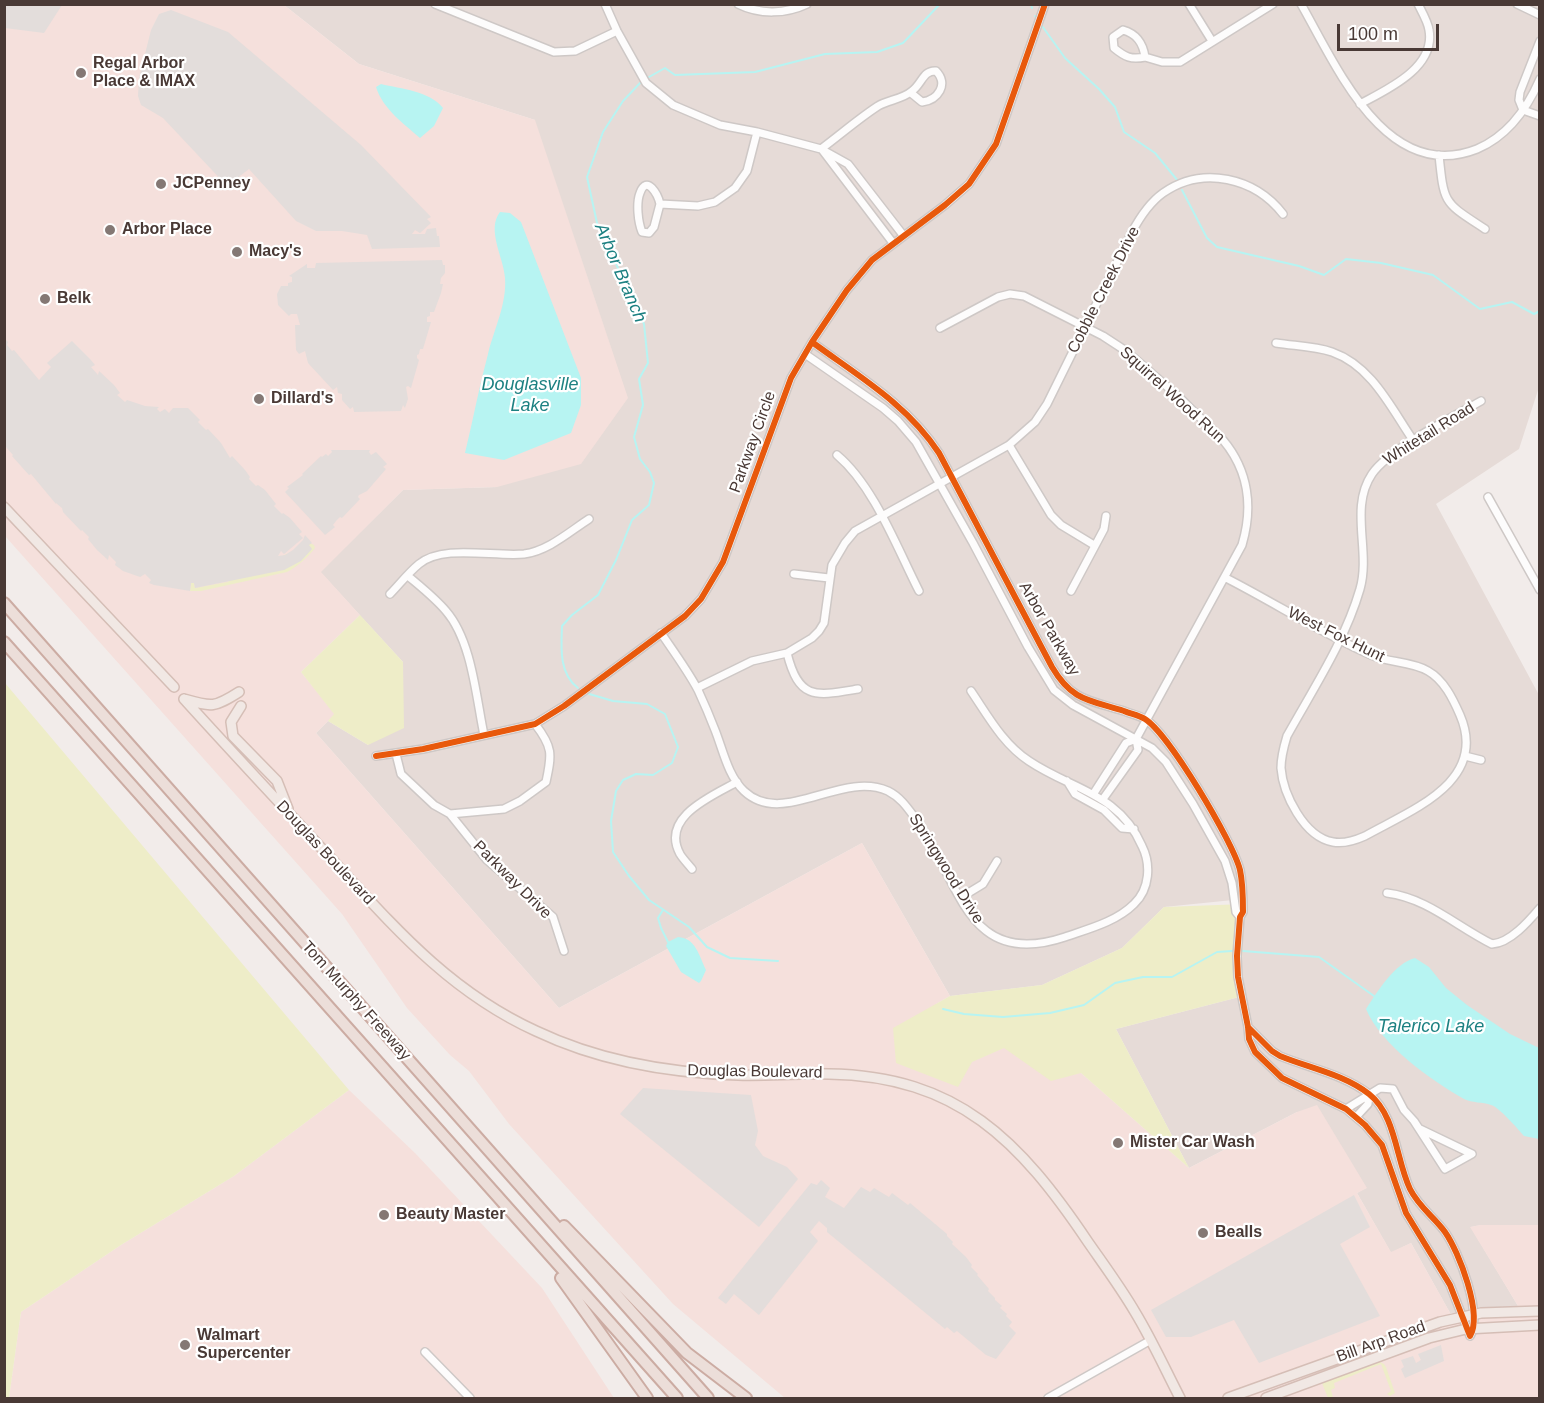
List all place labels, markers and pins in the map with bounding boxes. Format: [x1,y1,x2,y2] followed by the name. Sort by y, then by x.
[93,54,195,92] place label: Regal Arbor Place & IMAX
[74,66,88,80] marker: Regal Arbor Place & IMAX
[173,174,250,194] place label: JCPenney
[154,177,168,191] marker: JCPenney
[122,220,212,240] place label: Arbor Place
[103,223,117,237] marker: Arbor Place
[249,242,302,262] place label: Macy's
[230,245,244,259] marker: Macy's
[57,289,91,309] place label: Belk
[38,292,52,306] marker: Belk
[271,389,333,409] place label: Dillard's
[252,392,266,406] marker: Dillard's
[1130,1133,1255,1153] place label: Mister Car Wash
[1111,1136,1125,1150] marker: Mister Car Wash
[396,1205,505,1225] place label: Beauty Master
[377,1208,391,1222] marker: Beauty Master
[1215,1223,1262,1243] place label: Bealls
[1196,1226,1210,1240] marker: Bealls
[197,1326,290,1364] place label: Walmart Supercenter
[178,1338,192,1352] marker: Walmart Supercenter

